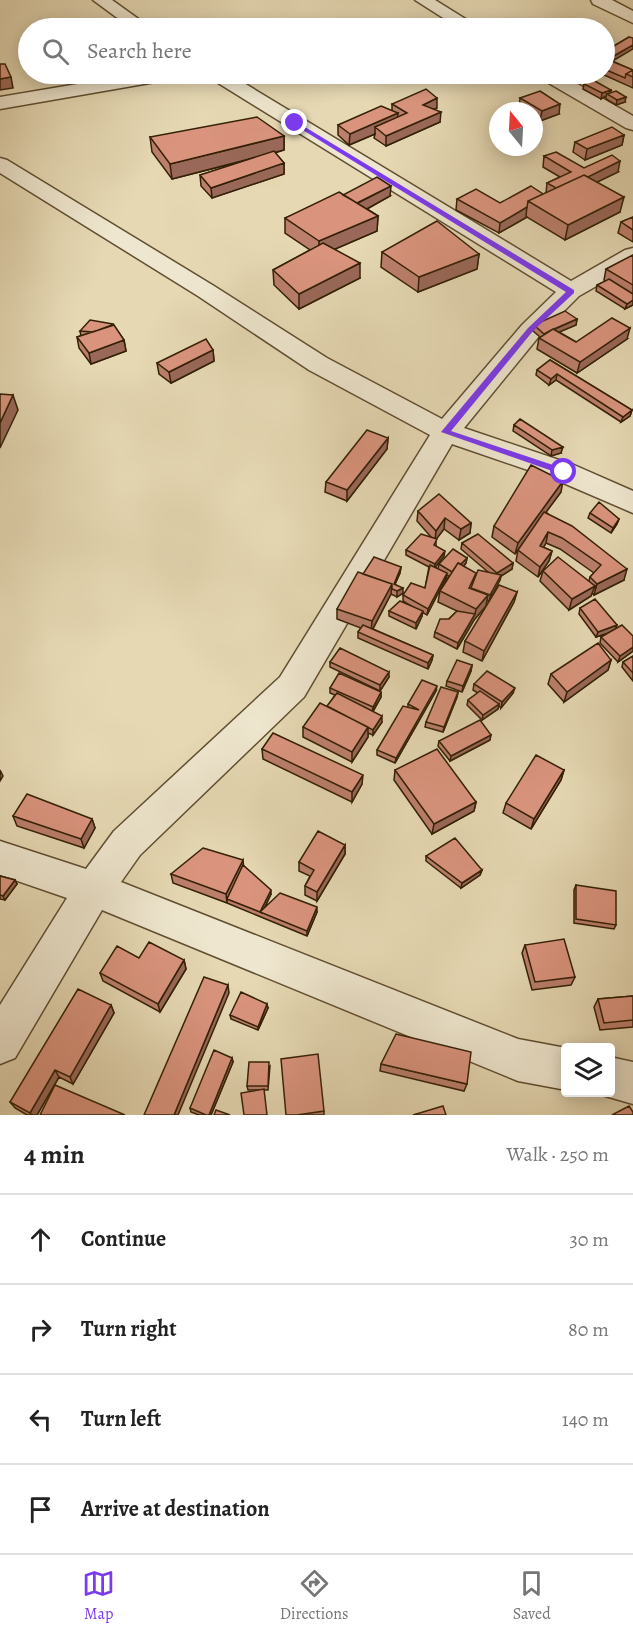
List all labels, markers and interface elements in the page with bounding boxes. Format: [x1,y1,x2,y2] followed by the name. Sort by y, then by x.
[18,18,615,84] search box
[39,35,72,68] icon: search
[87,36,192,66] text: Search here
[489,102,543,156] north arrow
[281,109,307,135] route end
[550,458,576,484] route start
[561,1043,615,1097] map controls
[561,1043,615,1097] button: layers
[24,1137,85,1172] text: 4 min
[507,1141,609,1168] text: Walk · 250 m
[24,1223,57,1256] icon: ahead
[81,1224,166,1254] text: Continue
[569,1226,609,1253] text: 30 m
[24,1313,57,1346] icon: right
[81,1314,177,1344] text: Turn right
[568,1316,609,1343] text: 80 m
[24,1403,57,1436] icon: left
[81,1404,161,1434] text: Turn left
[562,1406,609,1433] text: 140 m
[24,1493,57,1526] icon: arrive
[81,1494,270,1524] text: Arrive at destination
[82,1567,115,1625] tab: Map
[280,1567,348,1625] tab: Directions
[513,1567,551,1625] tab: Saved

